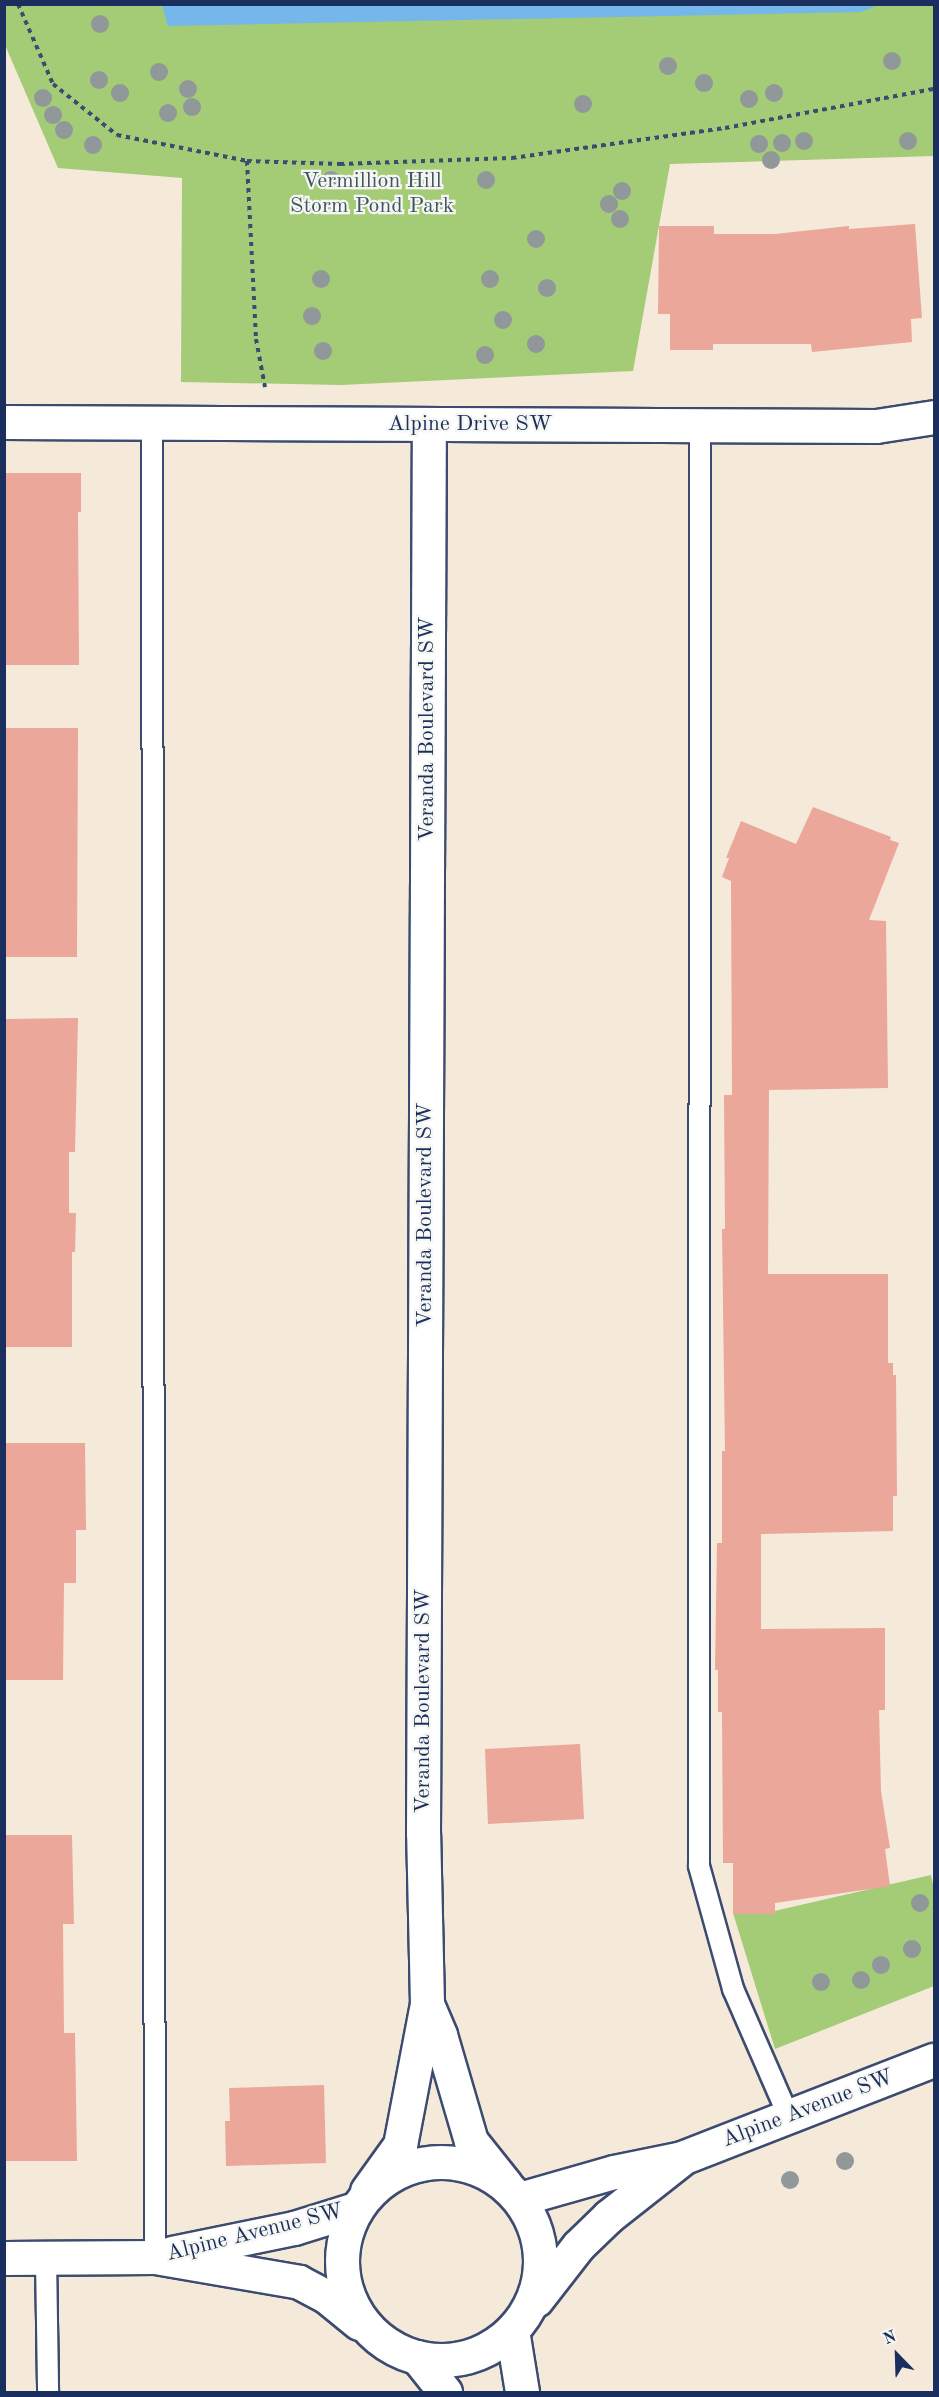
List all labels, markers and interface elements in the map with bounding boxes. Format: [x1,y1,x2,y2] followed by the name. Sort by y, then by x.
[290,168,454,220] park label: Vermillion Hill Storm Pond Park
[388,412,552,438] street label: Alpine Drive SW
[415,617,441,841] street label: Veranda Boulevard SW
[413,1103,439,1327] street label: Veranda Boulevard SW
[411,1589,437,1813] street label: Veranda Boulevard SW
[719,2064,897,2154] street label: Alpine Avenue SW
[164,2198,346,2268] street label: Alpine Avenue SW
[867,2325,927,2385] north arrow
[881,2329,899,2348] text: N

